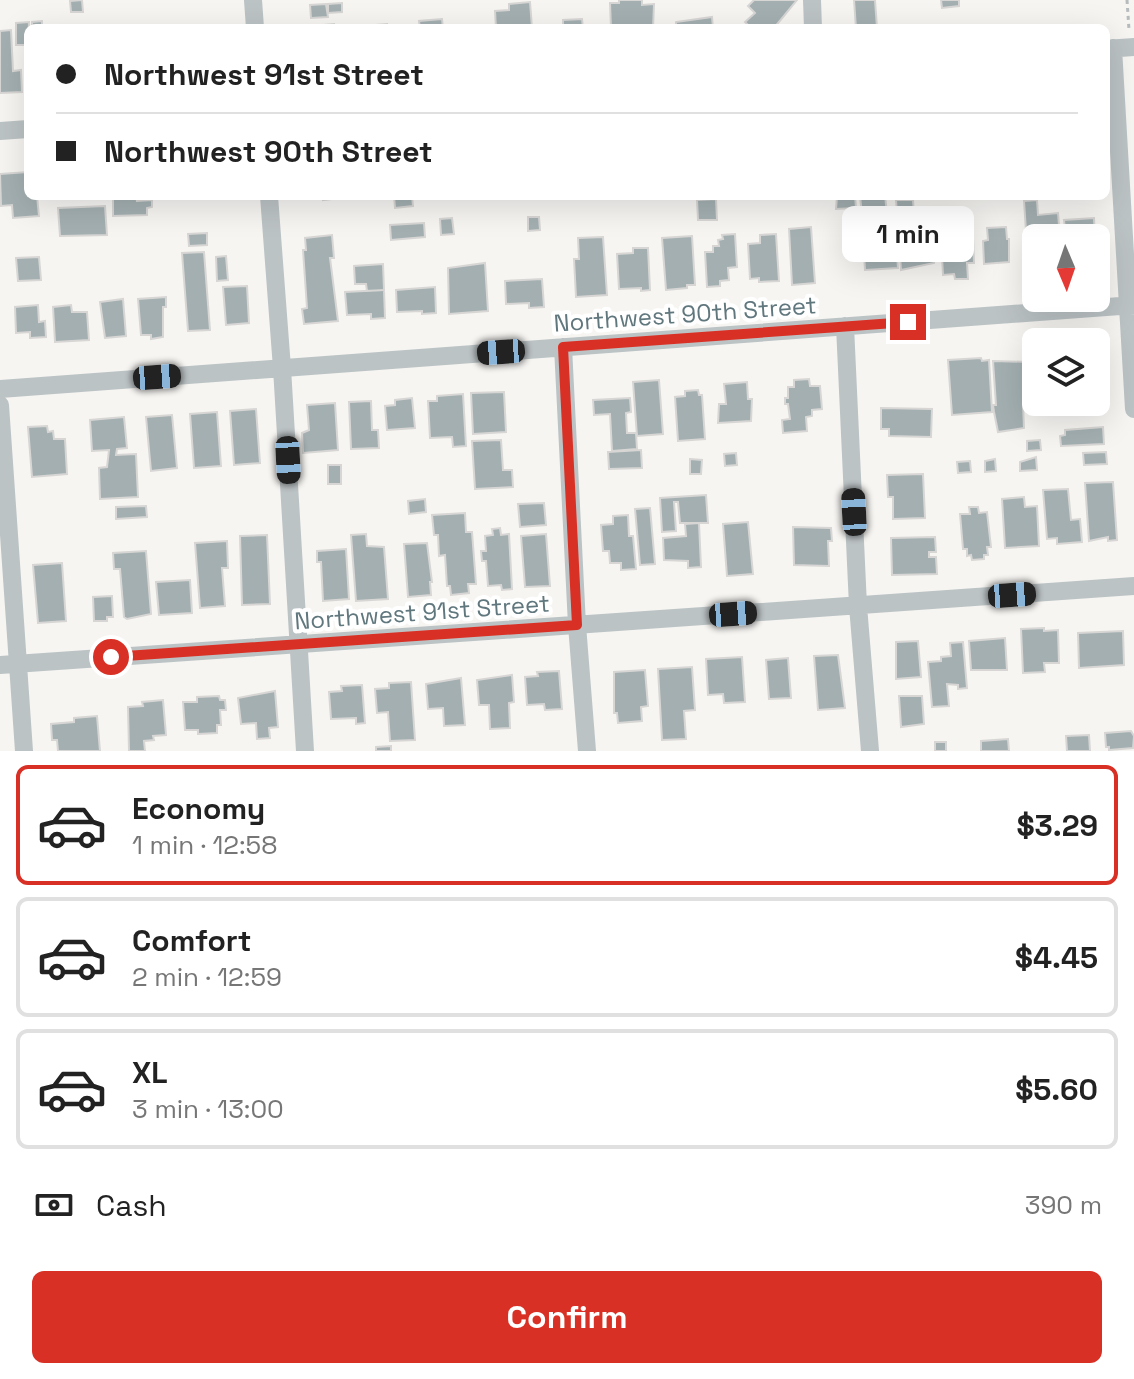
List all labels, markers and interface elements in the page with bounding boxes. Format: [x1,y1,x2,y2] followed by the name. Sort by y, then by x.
[104,55,424,94] text: Northwest 91st Street
[104,132,433,171] text: Northwest 90th Street
[842,206,974,262] callout: 1 min
[876,217,940,251] text: 1 min
[1022,224,1110,312] north arrow
[1022,224,1110,416] map controls
[552,289,818,339] street label: Northwest 90th Street
[890,304,926,340] route end
[1022,328,1110,416] button: layers
[476,338,526,366] car
[132,363,182,391] car
[275,435,301,485] car
[841,487,867,537] car
[987,581,1037,609] car
[293,588,551,636] street label: Northwest 91st Street
[708,600,758,628] car
[93,639,129,675] route start
[36,789,108,861] icon: car
[132,789,265,828] text: Economy
[1016,806,1098,845] text: $3.29
[132,828,277,862] text: 1 min · 12:58
[36,921,108,993] icon: car
[132,921,251,960] text: Comfort
[1015,938,1098,977] text: $4.45
[132,960,282,994] text: 2 min · 12:59
[36,1053,108,1125] icon: car
[132,1053,168,1092] text: XL
[1015,1070,1098,1109] text: $5.60
[132,1092,284,1126] text: 3 min · 13:00
[32,1183,76,1227] icon: cash
[96,1186,167,1225] text: Cash
[1025,1188,1102,1222] text: 390 m
[32,1271,1102,1363] button: Confirm

